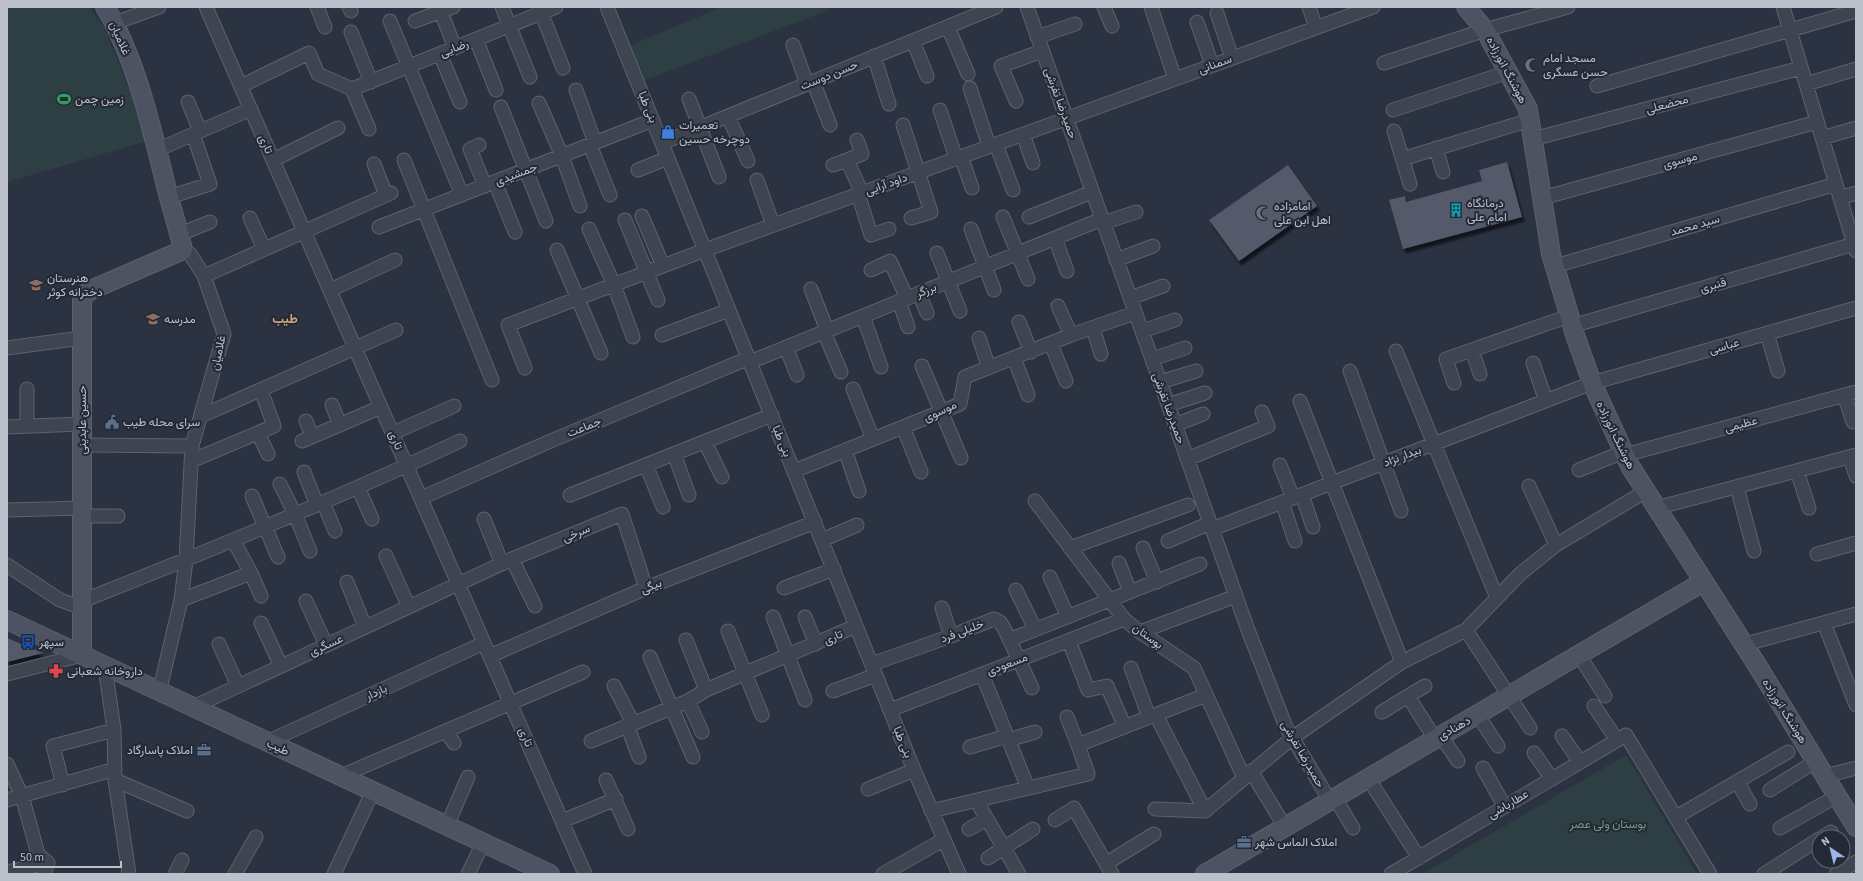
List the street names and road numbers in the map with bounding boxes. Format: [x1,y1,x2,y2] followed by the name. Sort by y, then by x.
[105,19,135,58] street label: غلامیان
[1482,34,1531,107] street label: هوشنگ انورزاده
[437,35,471,62] street label: رضایی
[1196,51,1234,78] street label: سمنانی
[798,56,861,95] street label: حسن دوست
[1040,65,1081,141] street label: حمیدرضا تفرشی
[633,89,662,126] street label: بنی طبا
[1644,91,1690,118] street label: محضعلی
[254,132,277,157] street label: تاری
[1661,148,1699,173] street label: موسوی
[492,159,540,190] street label: جمشیدی
[863,169,910,200] street label: داود آرایی
[1669,210,1722,241] street label: سید محمد
[1698,274,1728,297] street label: قنبری
[912,279,939,303] street label: برزگر
[206,334,230,372] street label: غلامیان
[1707,334,1741,359] street label: عباسی
[1148,370,1189,446] street label: حمیدرضا تفرشی
[74,386,91,454] street label: حسین عابدینی
[921,396,960,427] street label: موسوی
[1592,398,1639,472] street label: هوشنگ انورزاده
[1723,412,1760,437] street label: عظیمی
[565,413,604,442] street label: جماعت
[767,423,796,460] street label: بنی طبا
[384,428,407,453] street label: تاری
[1381,441,1424,472] street label: بیدار نژاد
[560,520,593,547] street label: سرخی
[638,574,664,598] street label: بیگی
[938,615,986,647] street label: خلیلی فرد
[1129,619,1167,653] street label: بوستان
[821,626,846,649] street label: تاری
[306,630,346,661] street label: عسگری
[984,649,1030,680] street label: مسعودی
[1758,675,1811,747] street label: هوشنگ انورزاده
[362,680,390,705] street label: بازدار
[1435,712,1474,745] street label: دهنادی
[1276,718,1329,791] street label: حمیدرضا تفرشی
[888,724,917,761] street label: بنی طبا
[514,725,537,750] street label: تاری
[264,735,292,760] street label: طیب
[1484,785,1532,823] street label: عطارباشی

